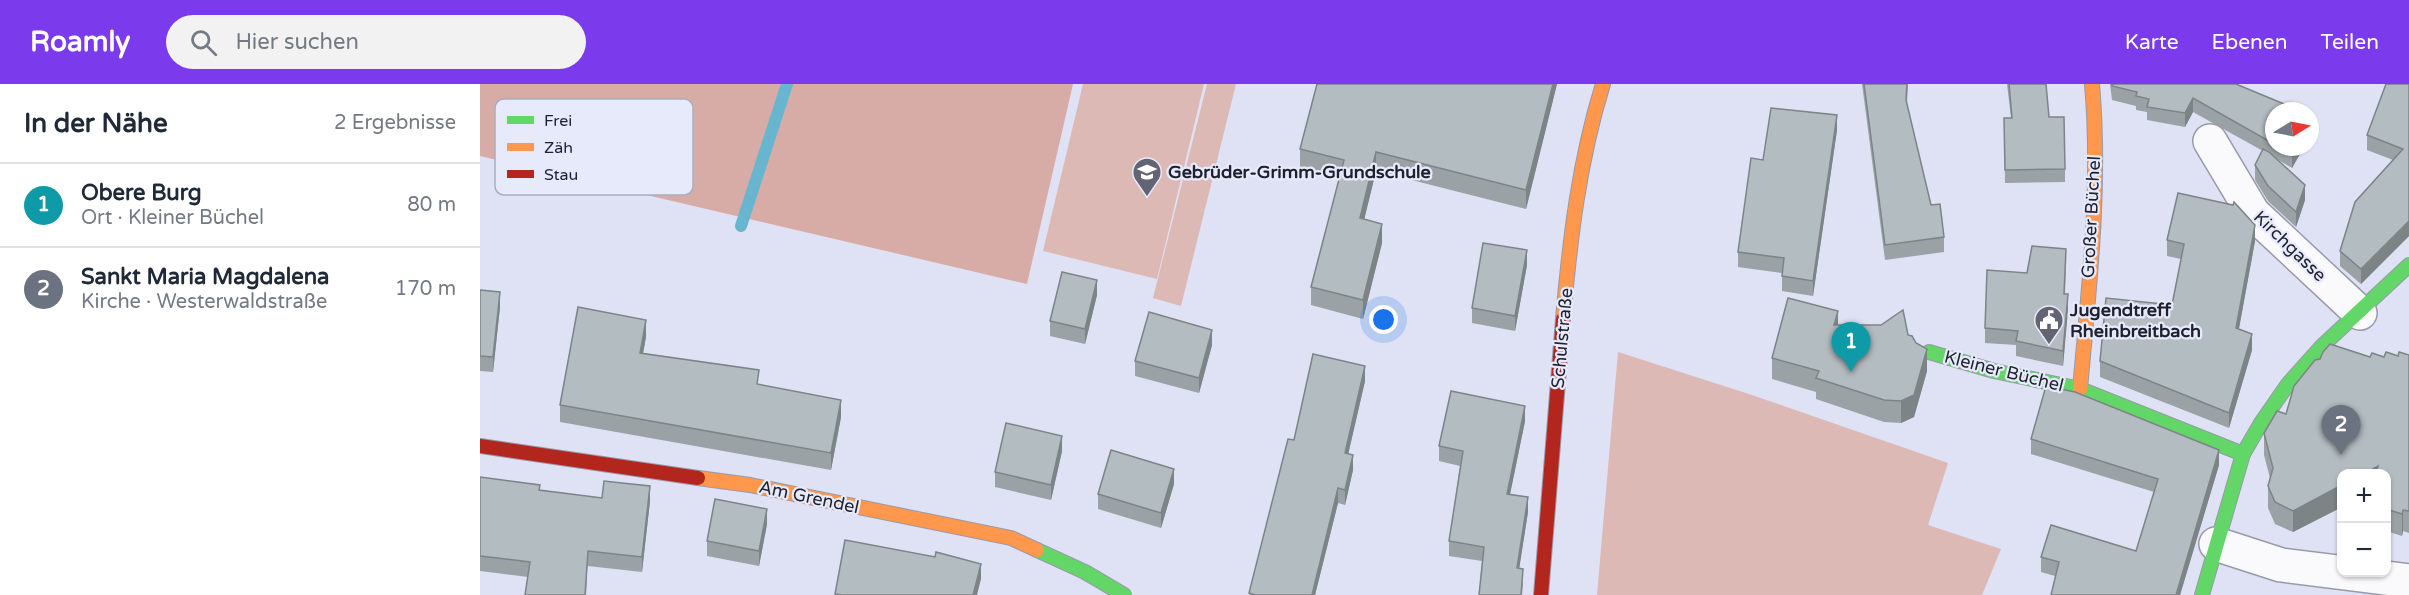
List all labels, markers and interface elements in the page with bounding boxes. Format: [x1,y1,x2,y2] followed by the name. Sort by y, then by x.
[166,15,586,69] search box
[30,25,130,59] text: Roamly
[187,26,220,59] icon: search
[235,29,359,55] text: Hier suchen
[2125,30,2179,55] text: Karte
[2212,30,2288,55] text: Ebenen
[2321,30,2379,55] text: Teilen
[495,99,693,195] legend
[2265,102,2319,156] north arrow
[24,108,168,139] text: In der Nähe
[334,111,456,135] text: 2 Ergebnisse
[544,111,572,131] text: Frei
[544,138,573,158] text: Zäh
[2077,155,2105,279] street label: Großer Büchel
[1131,156,1163,198] school or university icon: Gebrüder-Grimm-Grundschule
[1168,161,1431,183] place label: Gebrüder-Grimm-Grundschule
[544,165,578,185] text: Stau
[81,180,202,206] text: Obere Burg
[37,193,50,217] text: 1
[407,193,456,217] text: 80 m
[81,206,264,230] text: Ort · Kleiner Büchel
[2249,206,2331,286] street label: Kirchgasse
[81,264,329,290] text: Sankt Maria Magdalena
[37,277,50,301] text: 2
[395,277,456,301] text: 170 m
[1547,287,1577,389] street label: Schulstraße
[81,290,327,314] text: Kirche · Westerwaldstraße
[2069,299,2201,342] place label: Jugendtreff Rheinbreitbach
[2033,304,2065,346] public building icon: Jugendtreff Rheinbreitbach
[1369,305,1398,334] your location
[1832,322,1870,372] pin: 1
[1942,346,2066,396] street label: Kleiner Büchel
[2322,406,2360,455] pin: 2
[2337,469,2391,577] map controls
[2337,469,2391,523] button: +
[757,476,861,518] street label: Am Grendel
[2337,523,2391,577] button: −

